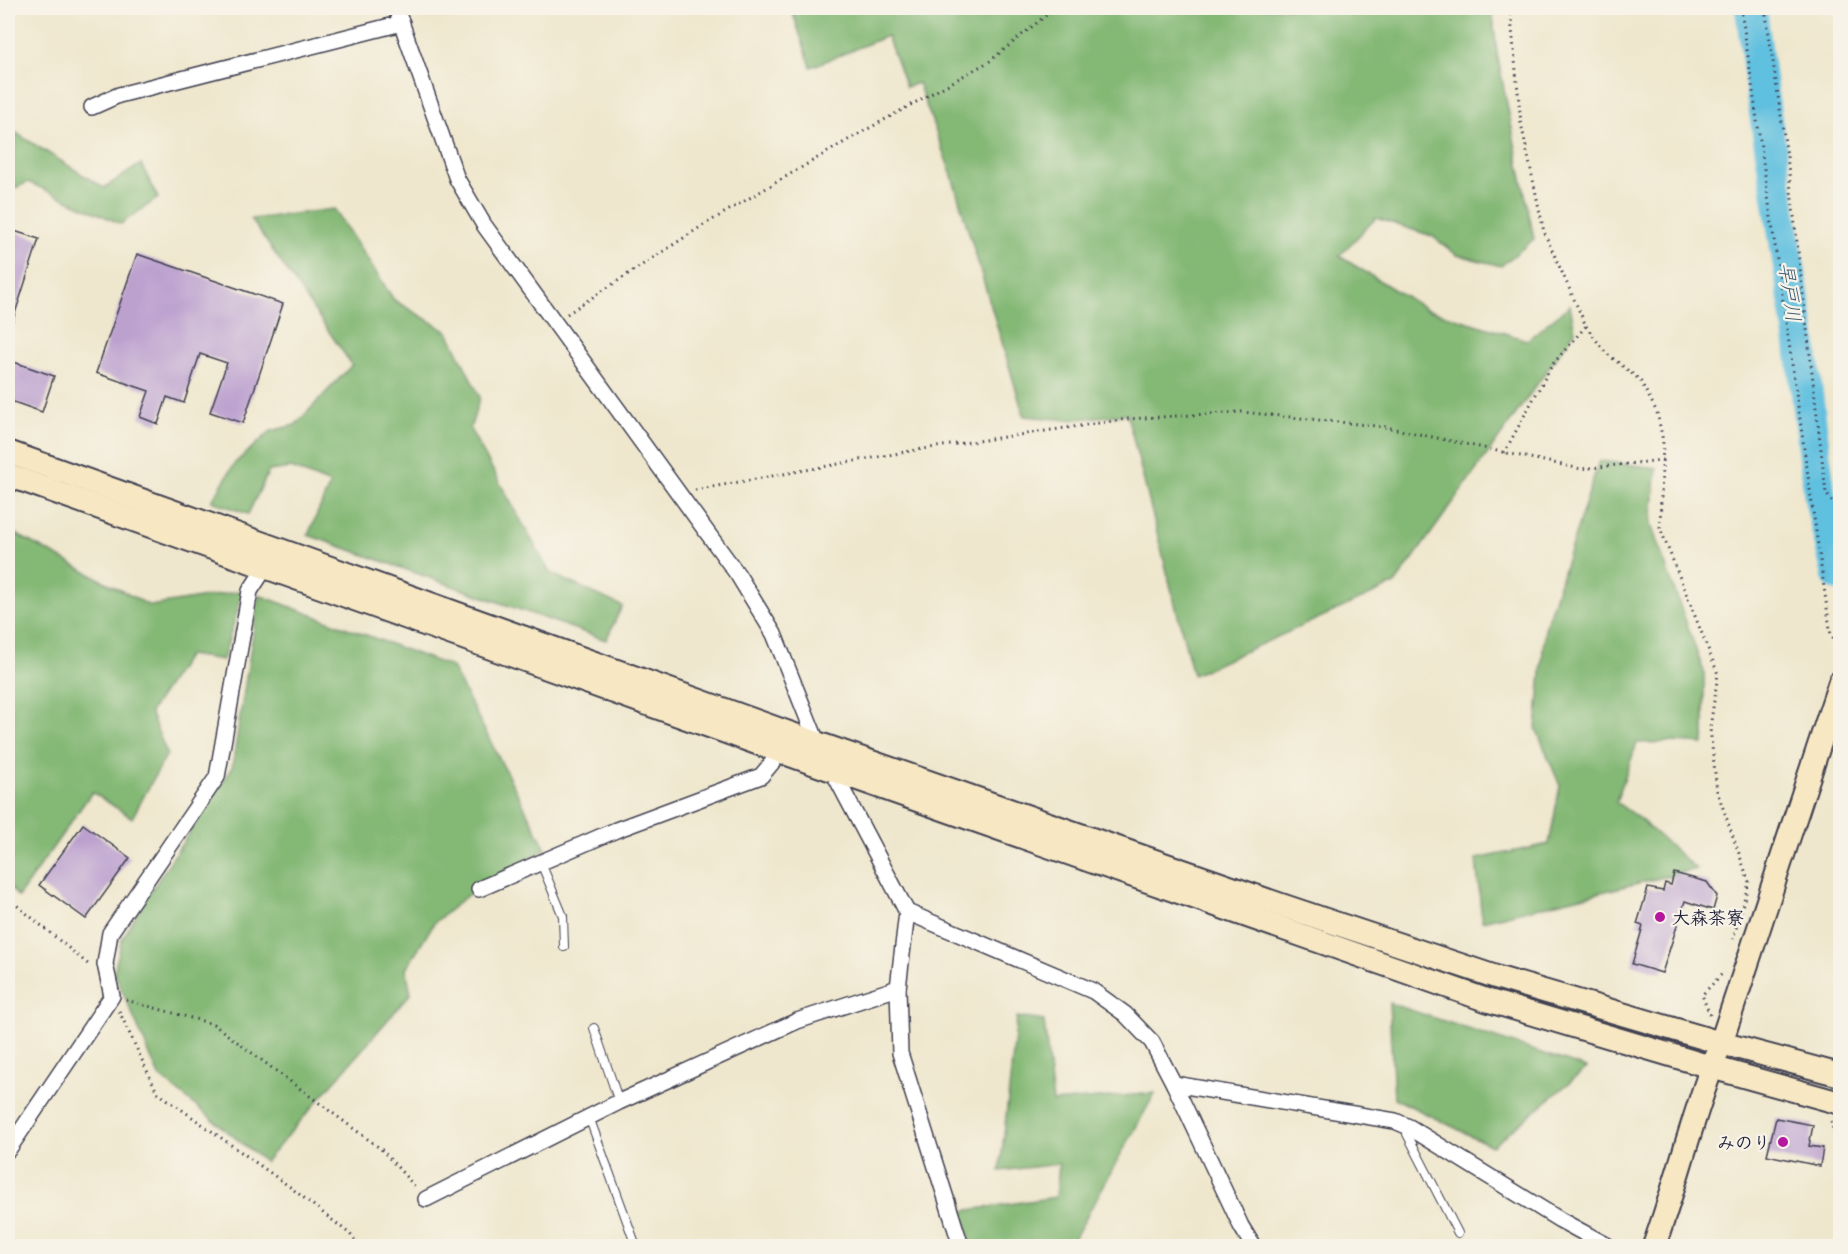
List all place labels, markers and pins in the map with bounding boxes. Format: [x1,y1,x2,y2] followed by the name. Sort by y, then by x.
[1672,905,1744,929] place label: 大森茶寮
[1653,910,1667,924] marker: 大森茶寮
[1717,1130,1771,1154] place label: みのり
[1776,1135,1790,1149] marker: みのり

